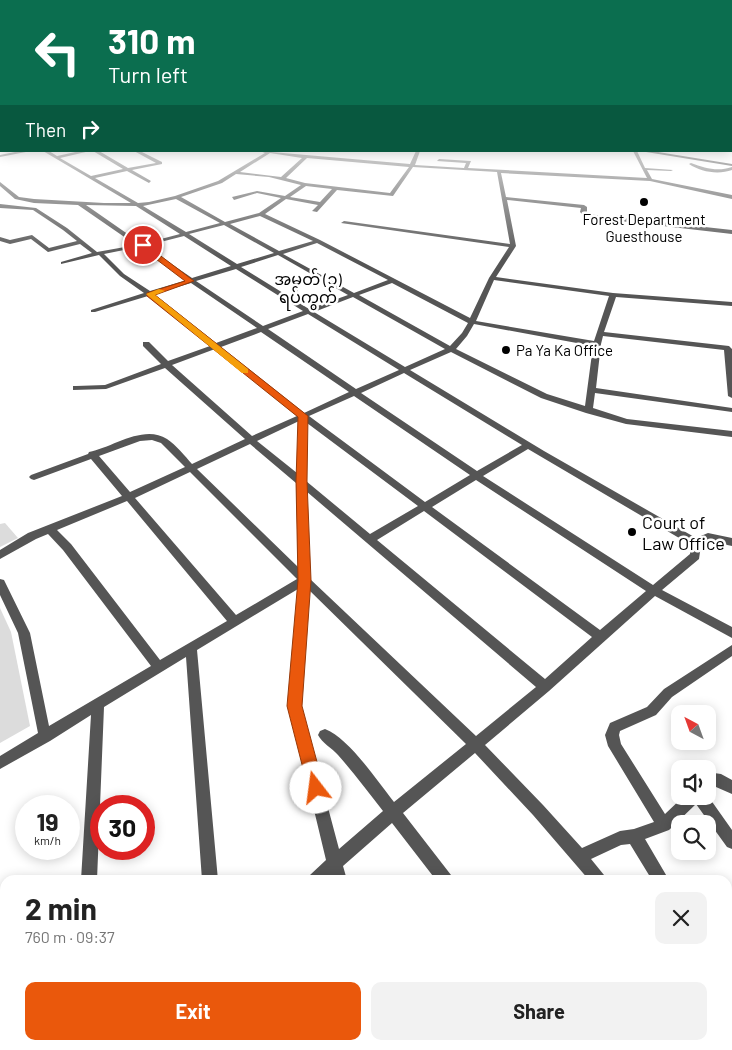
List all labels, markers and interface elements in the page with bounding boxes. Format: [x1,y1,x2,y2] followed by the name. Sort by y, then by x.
[108,19,195,61] text: 310 m
[25,20,90,85] icon: left
[108,61,188,87] text: Turn left
[76,115,104,143] icon: right
[25,118,66,141] text: Then
[638,196,650,208] marker: Forest Department Guesthouse
[582,210,706,245] place label: Forest Department Guesthouse
[122,224,164,266] pin
[129,231,157,259] icon: arrive
[274,268,343,311] district label: အမှတ် (၁) ရပ်ကွက်
[516,341,613,359] place label: Pa Ya Ka Office
[500,344,512,356] marker: Pa Ya Ka Office
[642,511,725,554] place label: Court of Law Office
[626,526,638,538] marker: Court of Law Office
[671,705,716,750] north arrow
[671,705,716,860] map controls
[671,760,716,805] button: sound
[289,761,341,813] position arrow
[90,795,155,860] speed limit sign: 30
[36,806,59,836] text: 19
[671,815,716,860] button: search
[34,833,61,847] text: km/h
[25,890,97,926] text: 2 min
[655,892,707,944] button: close
[25,927,115,946] text: 760 m · 09:37
[25,982,361,1040] button: Exit
[371,982,707,1040] button: Share

